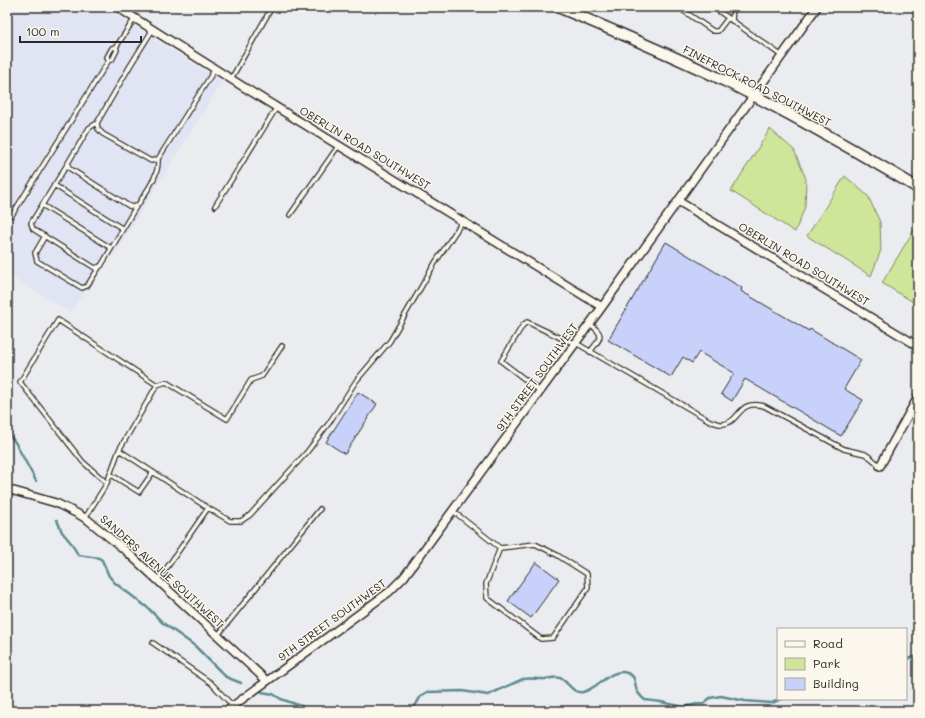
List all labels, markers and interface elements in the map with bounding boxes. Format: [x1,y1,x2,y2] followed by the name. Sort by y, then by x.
[20,18,141,44] scale bar
[26,23,60,39] text: 100 m
[681,42,834,130] street label: FINEFROCK ROAD SOUTHWEST
[297,102,433,193] street label: OBERLIN ROAD SOUTHWEST
[736,218,872,309] street label: OBERLIN ROAD SOUTHWEST
[492,320,581,434] street label: 9TH STREET SOUTHWEST
[97,511,227,630] street label: SANDERS AVENUE SOUTHWEST
[275,575,389,664] street label: 9TH STREET SOUTHWEST
[777,628,907,700] legend
[813,635,843,651] text: Road
[813,655,840,671] text: Park
[813,675,859,691] text: Building

